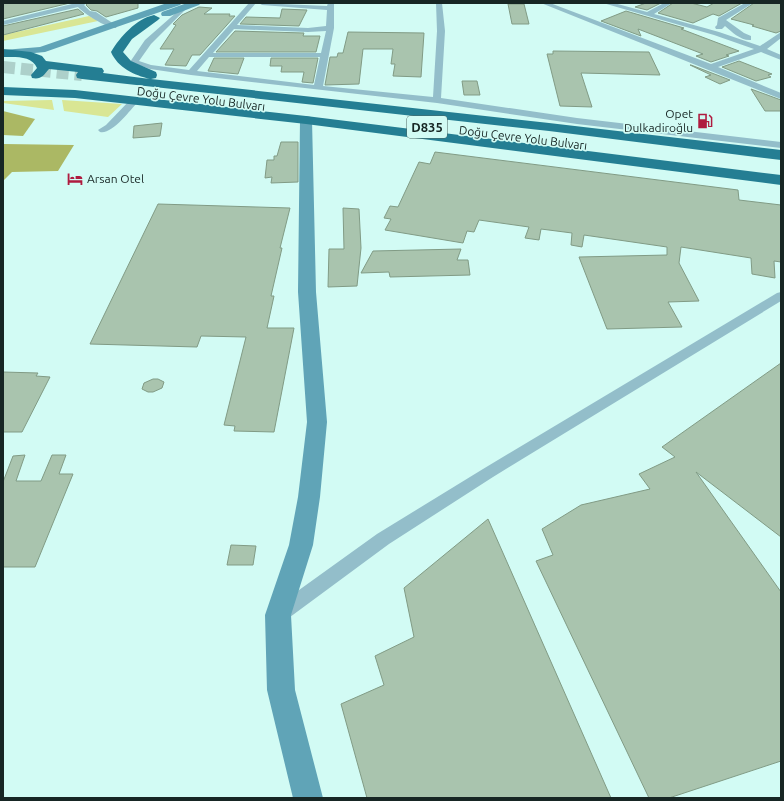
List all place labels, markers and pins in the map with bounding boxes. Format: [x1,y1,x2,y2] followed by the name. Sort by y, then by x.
[624,107,693,134] place label: Opet Dulkadiroğlu
[696,112,714,130] fuel station icon: Opet Dulkadiroğlu
[66,170,84,188] hotel icon: Arsan Otel
[87,172,144,185] place label: Arsan Otel

